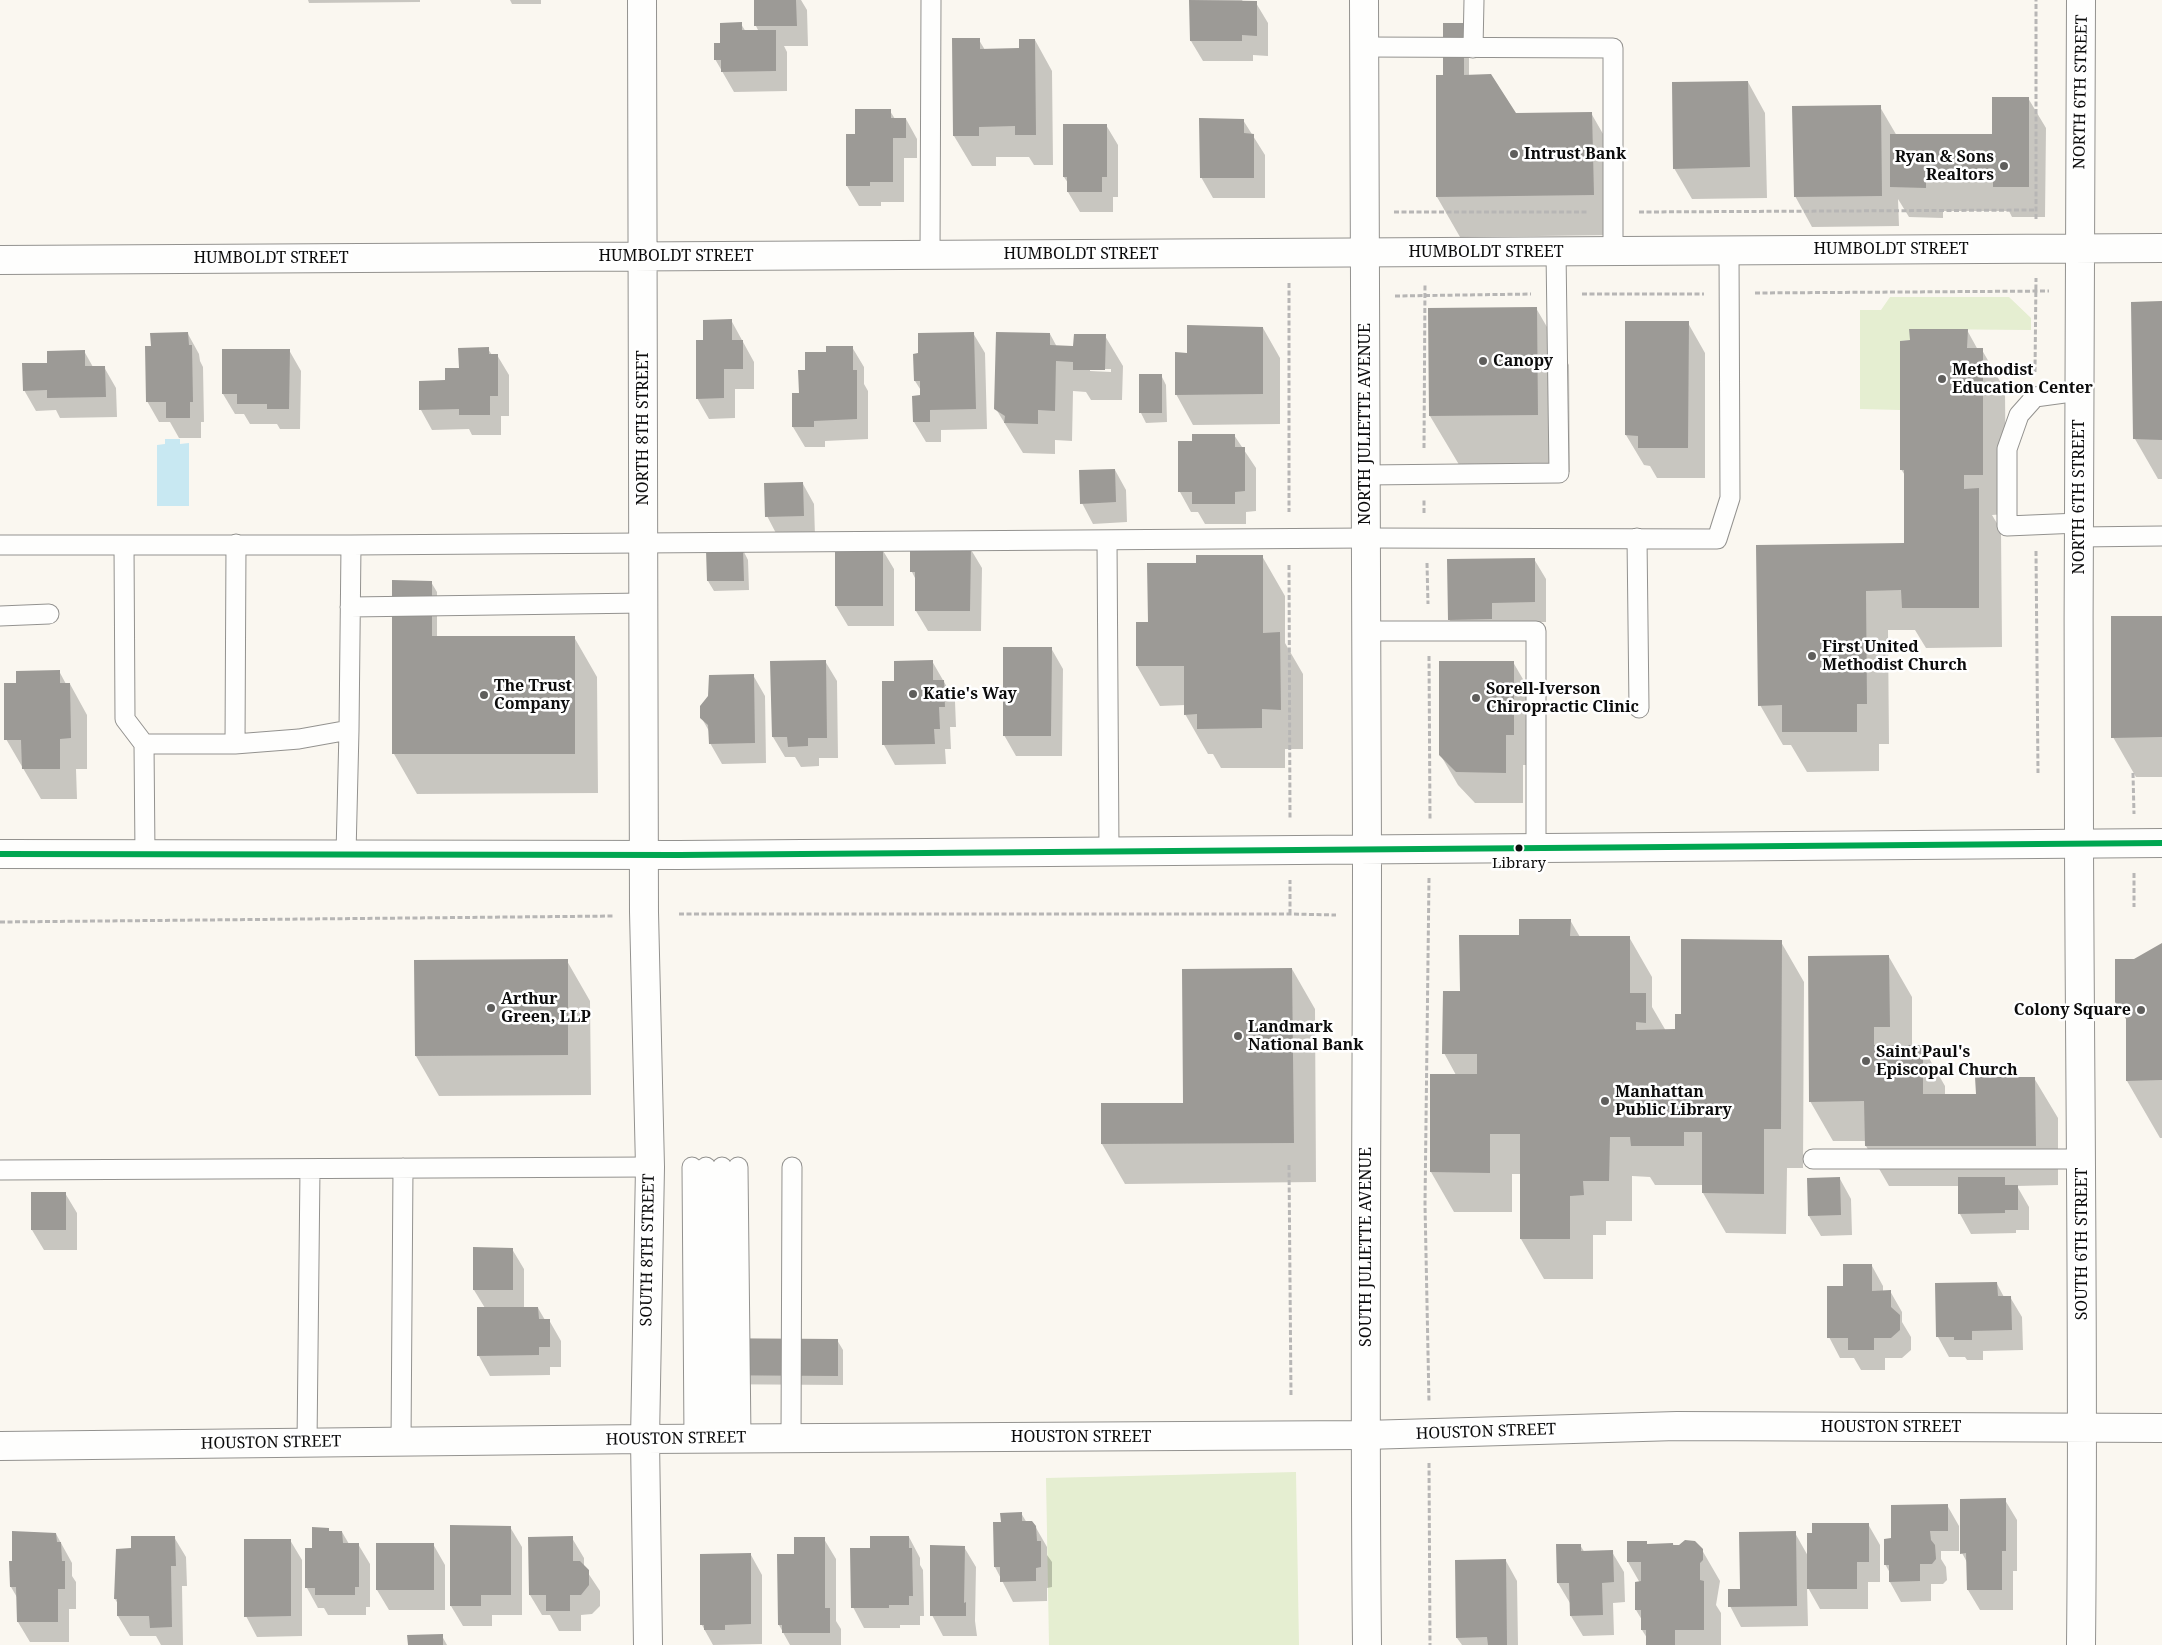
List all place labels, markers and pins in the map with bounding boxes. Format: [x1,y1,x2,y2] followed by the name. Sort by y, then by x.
[1524,144,1626,164] place label: Intrust Bank
[1895,147,1994,185] place label: Ryan & Sons Realtors
[1508,148,1520,160] marker: Intrust Bank
[1998,160,2010,172] marker: Ryan & Sons Realtors
[1493,351,1553,371] place label: Canopy
[1477,355,1489,367] marker: Canopy
[1952,360,2093,398] place label: Methodist Education Center
[1936,373,1948,385] marker: Methodist Education Center
[1822,637,1967,675] place label: First United Methodist Church
[1806,650,1818,662] marker: First United Methodist Church
[494,676,572,714] place label: The Trust Company
[1486,679,1639,717] place label: Sorell-Iverson Chiropractic Clinic
[923,684,1017,704] place label: Katie's Way
[907,688,919,700] marker: Katie's Way
[478,689,490,701] marker: The Trust Company
[1470,692,1482,704] marker: Sorell-Iverson Chiropractic Clinic
[1514,843,1524,853] marker: Library
[1492,855,1546,873] place label: Library
[501,989,591,1027] place label: Arthur Green, LLP
[2014,1000,2131,1020] place label: Colony Square
[485,1002,497,1014] marker: Arthur Green, LLP
[2135,1004,2147,1016] marker: Colony Square
[1248,1017,1363,1055] place label: Landmark National Bank
[1232,1030,1244,1042] marker: Landmark National Bank
[1876,1042,2018,1080] place label: Saint Paul's Episcopal Church
[1860,1055,1872,1067] marker: Saint Paul's Episcopal Church
[1615,1082,1732,1120] place label: Manhattan Public Library
[1599,1095,1611,1107] marker: Manhattan Public Library

